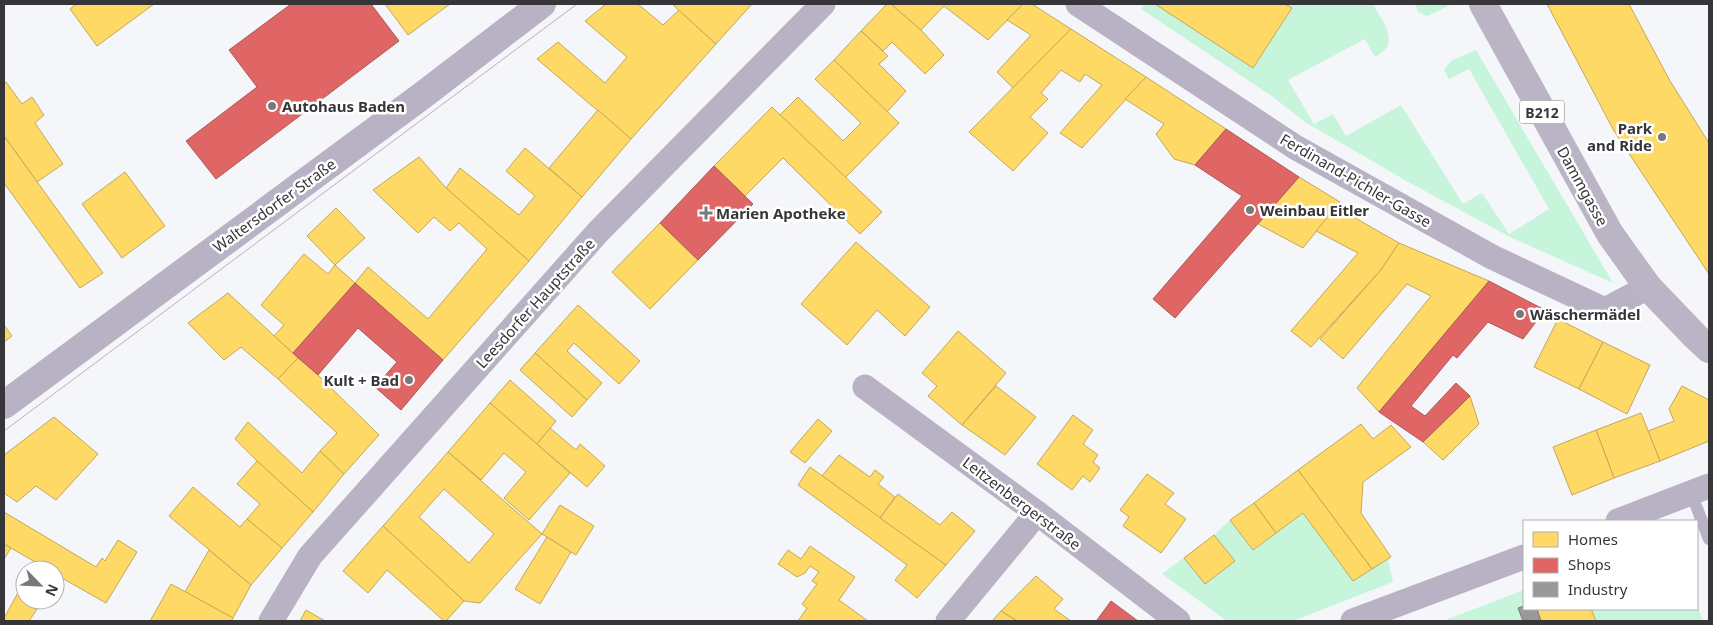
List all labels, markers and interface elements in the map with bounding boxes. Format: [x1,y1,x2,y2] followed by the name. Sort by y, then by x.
[282,96,405,116] place label: Autohaus Baden
[266,100,278,112] marker: Autohaus Baden
[1520,100,1564,124] road number: B212
[1587,118,1653,155] place label: Park and Ride
[1277,129,1435,231] street label: Ferdinand-Pichler-Gasse
[1656,131,1668,143] marker: Park and Ride
[1553,143,1613,229] street label: Dammgasse
[209,154,339,256] street label: Waltersdorfer Straße
[1260,200,1369,220] place label: Weinbau Eitler
[716,203,846,223] place label: Marien Apotheke
[1244,204,1256,216] marker: Weinbau Eitler
[700,207,712,219] marker: Marien Apotheke
[471,234,599,372] street label: Leesdorfer Hauptstraße
[1530,304,1640,324] place label: Wäschermädel
[1514,308,1526,320] marker: Wäschermädel
[323,370,399,390] place label: Kult + Bad
[403,374,415,386] marker: Kult + Bad
[959,452,1085,554] street label: Leitzenbergerstraße
[1523,520,1698,610] legend
[1568,529,1618,549] text: Homes
[1568,554,1611,574] text: Shops
[15,560,65,610] north arrow
[1568,579,1628,599] text: Industry
[41,581,63,600] text: N

